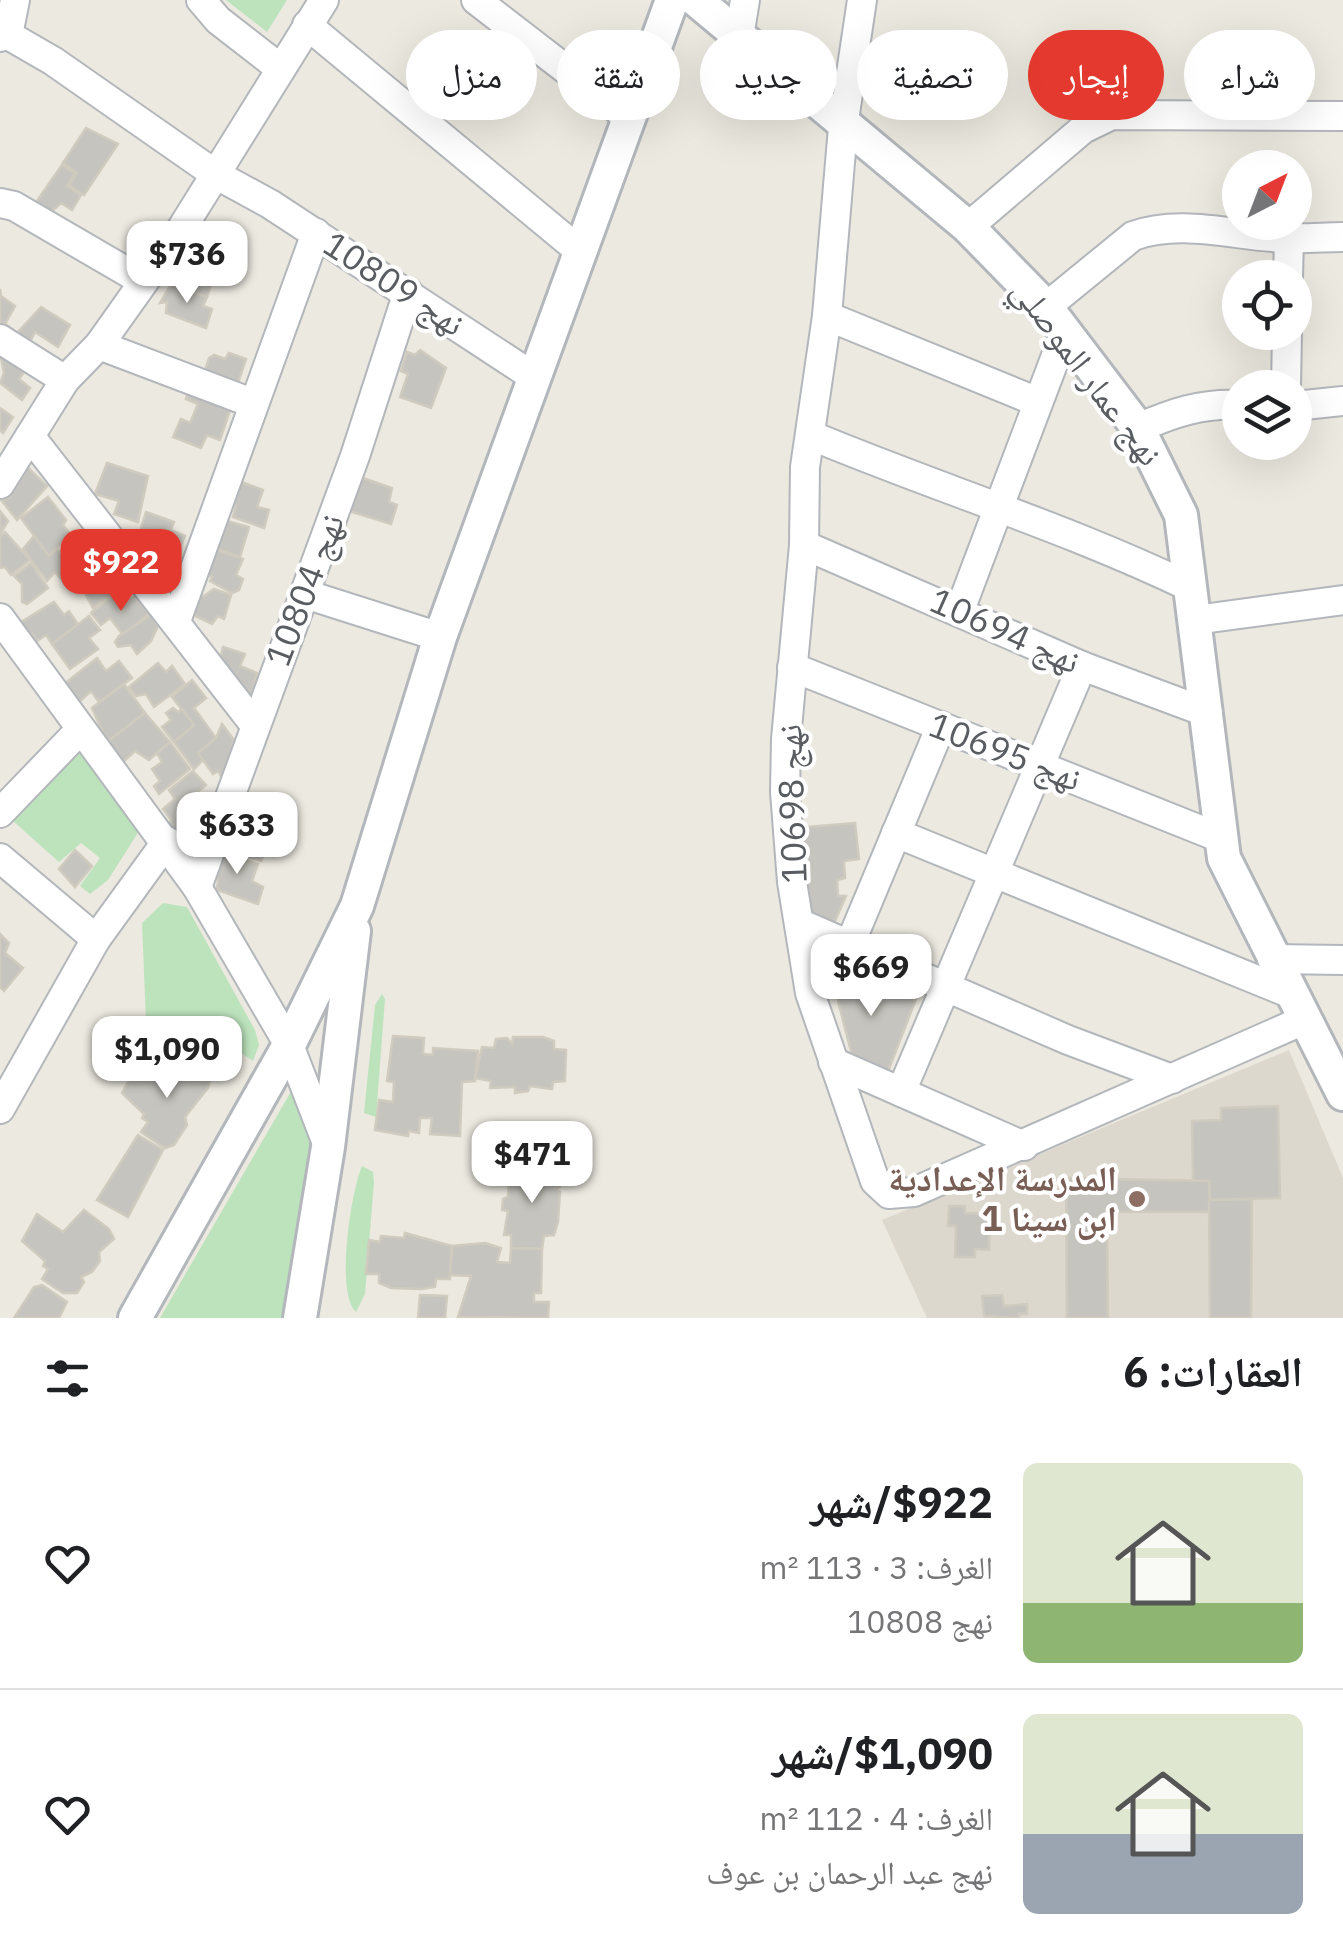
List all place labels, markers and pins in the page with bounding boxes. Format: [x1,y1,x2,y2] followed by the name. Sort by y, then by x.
[128,221,246,306] pin: $736
[62,529,180,614] pin: $922
[178,792,296,877] pin: $633
[812,934,930,1019] pin: $669
[86,1016,248,1101] pin: $1,090
[473,1121,591,1206] pin: $471
[888,1155,1117,1241] place label: المدرسة الإعدادية ابن سينا 1
[1126,1188,1148,1210] marker: المدرسة الإعدادية ابن سينا 1

